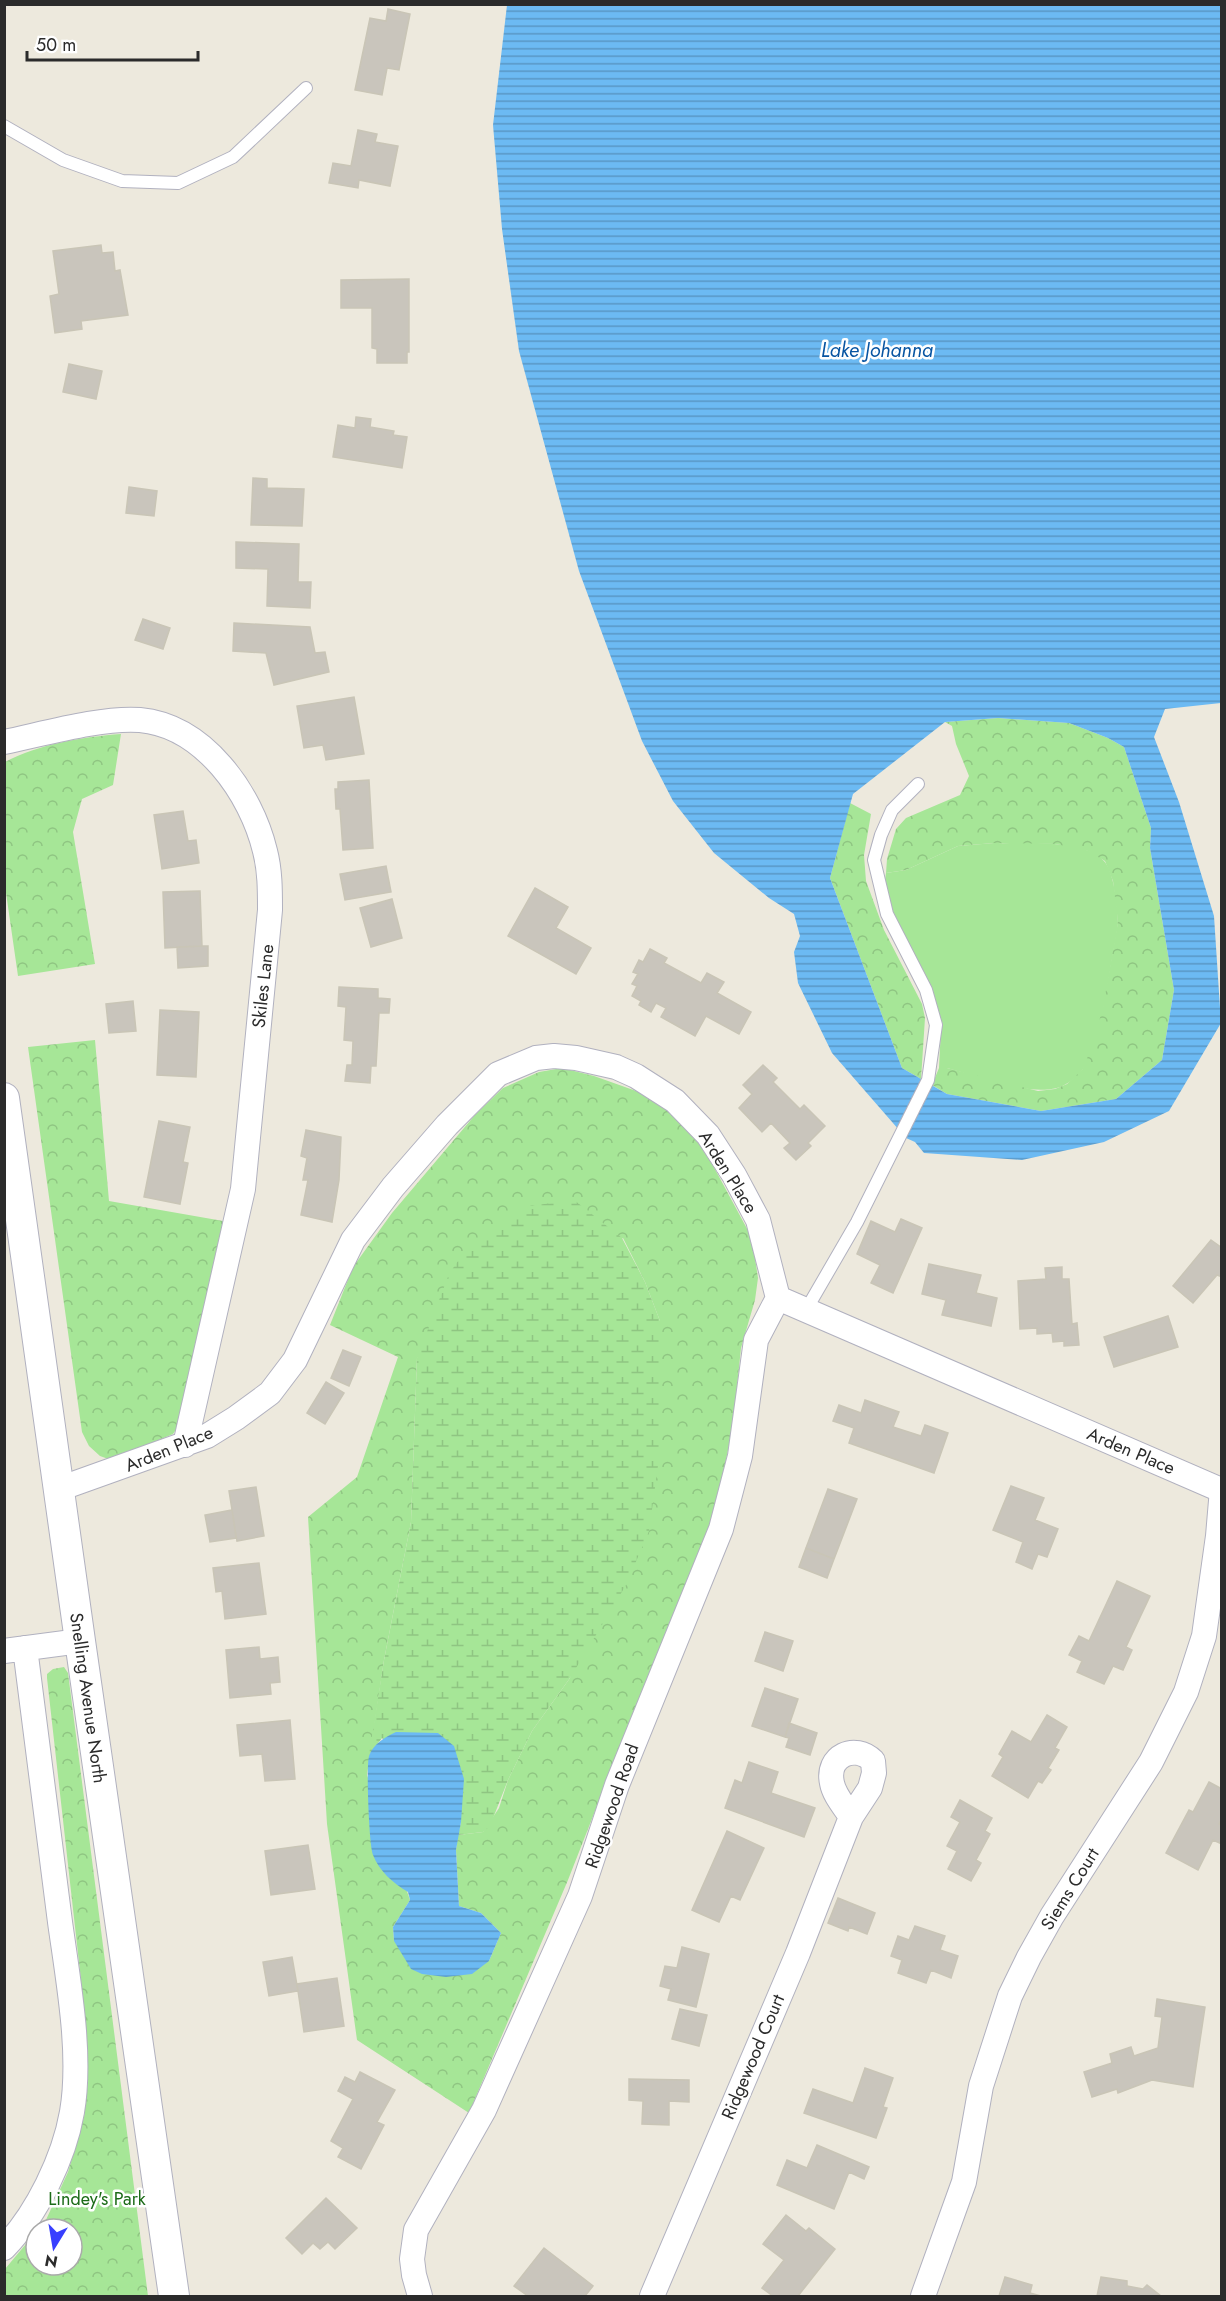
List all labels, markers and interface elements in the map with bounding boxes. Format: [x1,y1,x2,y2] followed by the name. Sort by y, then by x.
[27,24,198,62] scale bar
[36,32,76,58] text: 50 m
[821,336,933,365] water label: Lake Johanna
[246,943,280,1029] street label: Skiles Lane
[692,1126,764,1218] street label: Arden Place
[121,1420,217,1478] street label: Arden Place
[1083,1421,1179,1481] street label: Arden Place
[63,1611,113,1785] street label: Snelling Avenue North
[578,1740,646,1872] street label: Ridgewood Road
[1034,1842,1106,1935] street label: Siems Court
[715,1990,791,2124] street label: Ridgewood Court
[48,2186,146,2212] park label: Lindey's Park
[24,2217,84,2277] north arrow
[43,2249,60,2274] text: N

